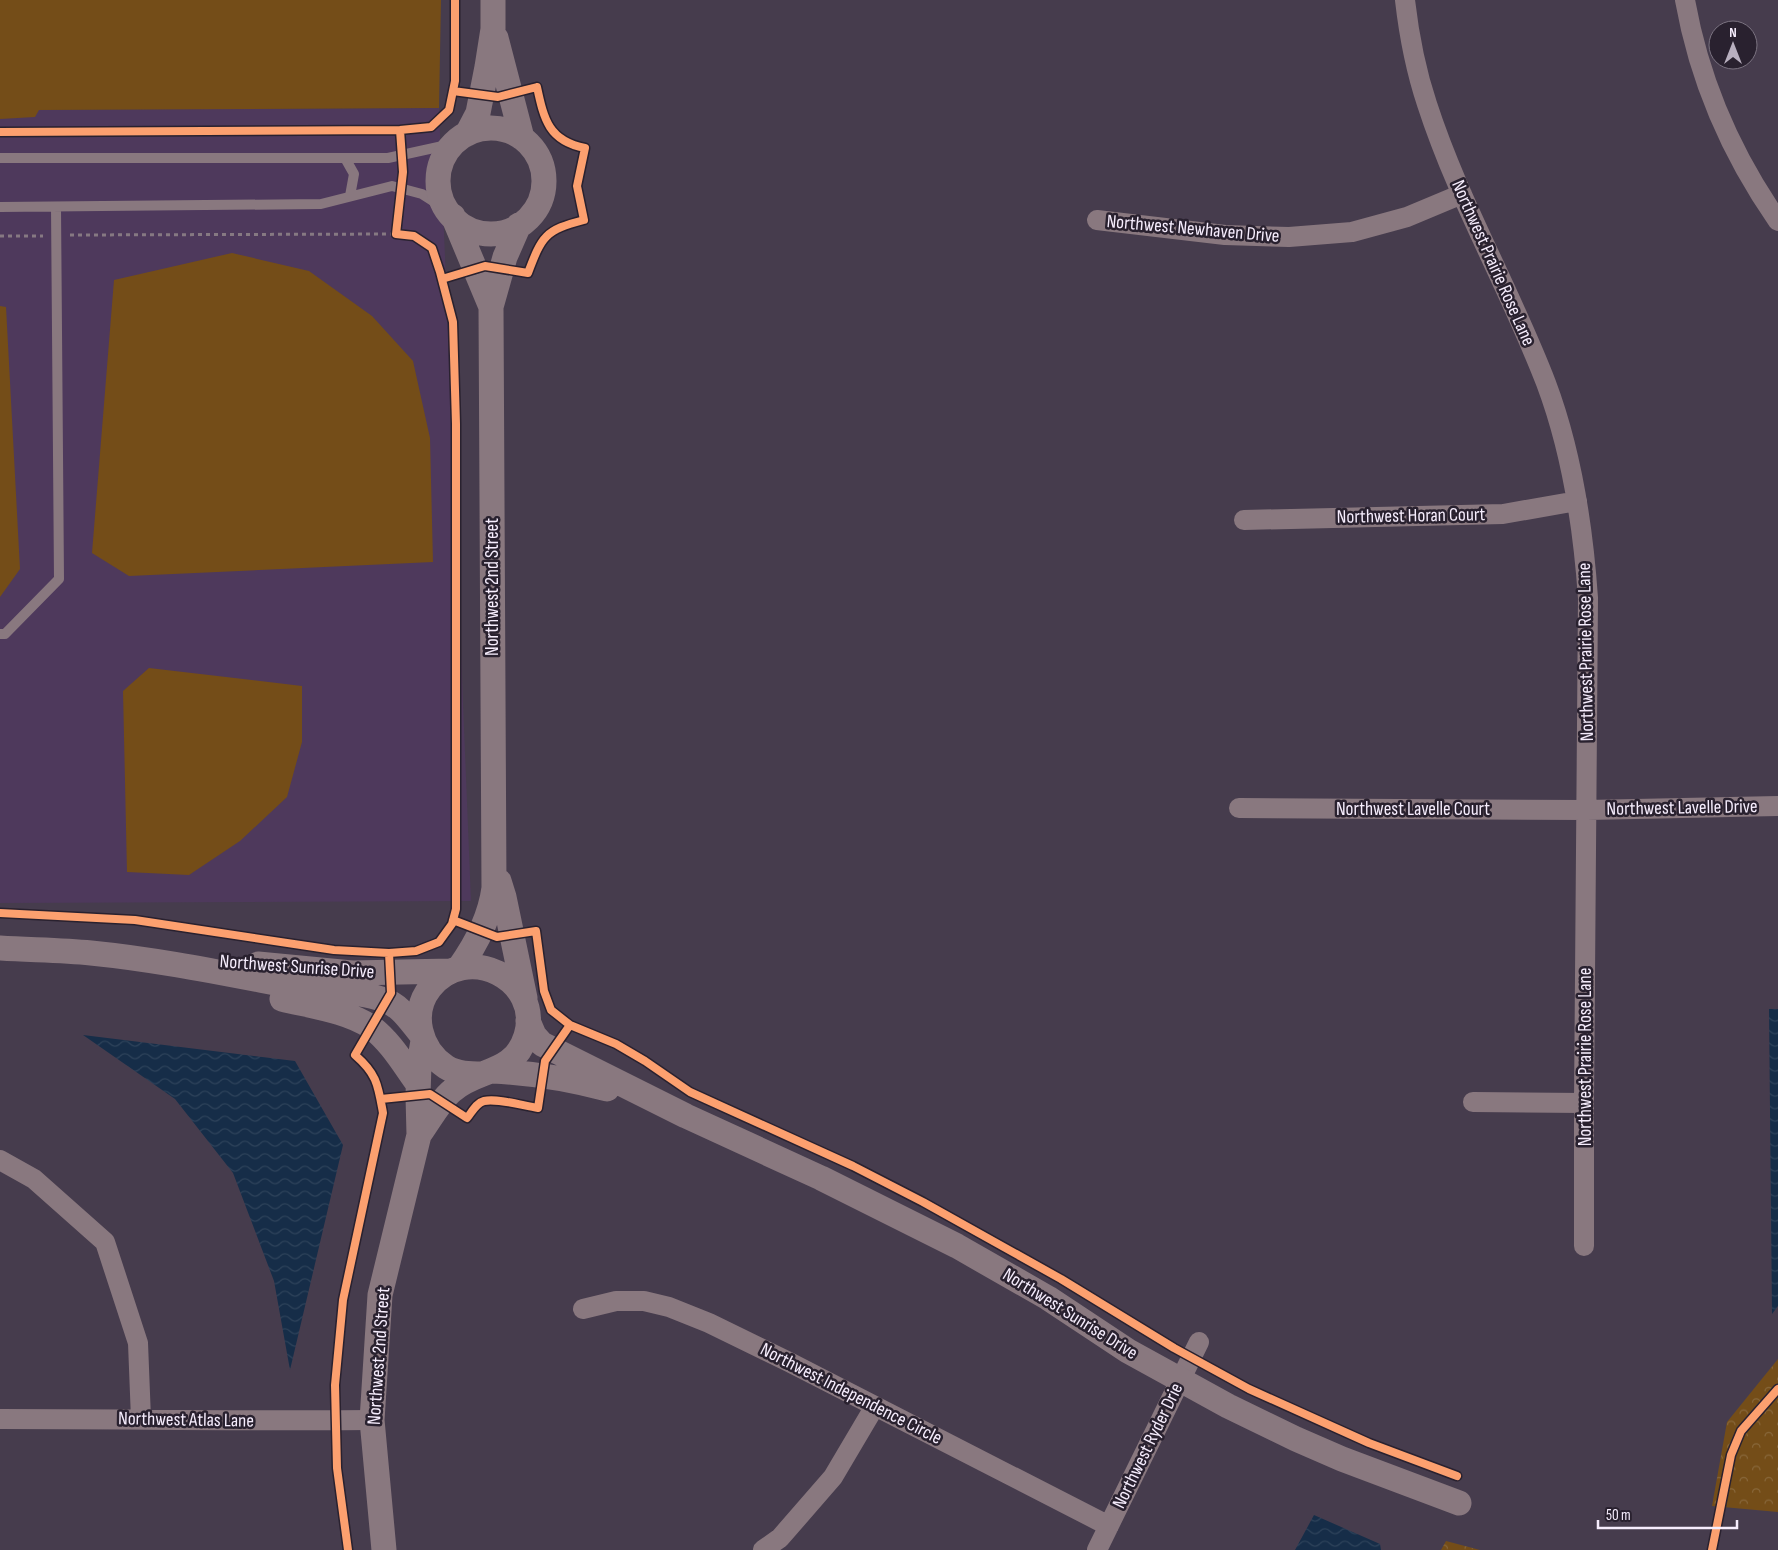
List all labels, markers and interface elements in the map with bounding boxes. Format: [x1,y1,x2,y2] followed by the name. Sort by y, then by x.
[1708,20,1758,70] north arrow
[1729,24,1737,41] text: N
[1446,177,1540,349] street label: Northwest Prairie Rose Lane
[1106,210,1280,248] street label: Northwest Newhaven Drive
[1337,503,1486,529] street label: Northwest Horan Court
[481,518,504,656] street label: Northwest 2nd Street
[1573,562,1599,742] street label: Northwest Prairie Rose Lane
[1606,795,1758,821] street label: Northwest Lavelle Drive
[1336,798,1490,821] street label: Northwest Lavelle Court
[219,950,375,984] street label: Northwest Sunrise Drive
[1574,968,1597,1146] street label: Northwest Prairie Rose Lane
[998,1263,1142,1365] street label: Northwest Sunrise Drive
[363,1286,395,1426] street label: Northwest 2nd Street
[756,1338,946,1450] street label: Northwest Independence Circle
[1108,1380,1188,1512] street label: Northwest Ryder Drie
[118,1407,254,1433] street label: Northwest Atlas Lane
[1598,1498,1737,1530] scale bar
[1606,1506,1631,1525] text: 50 m

